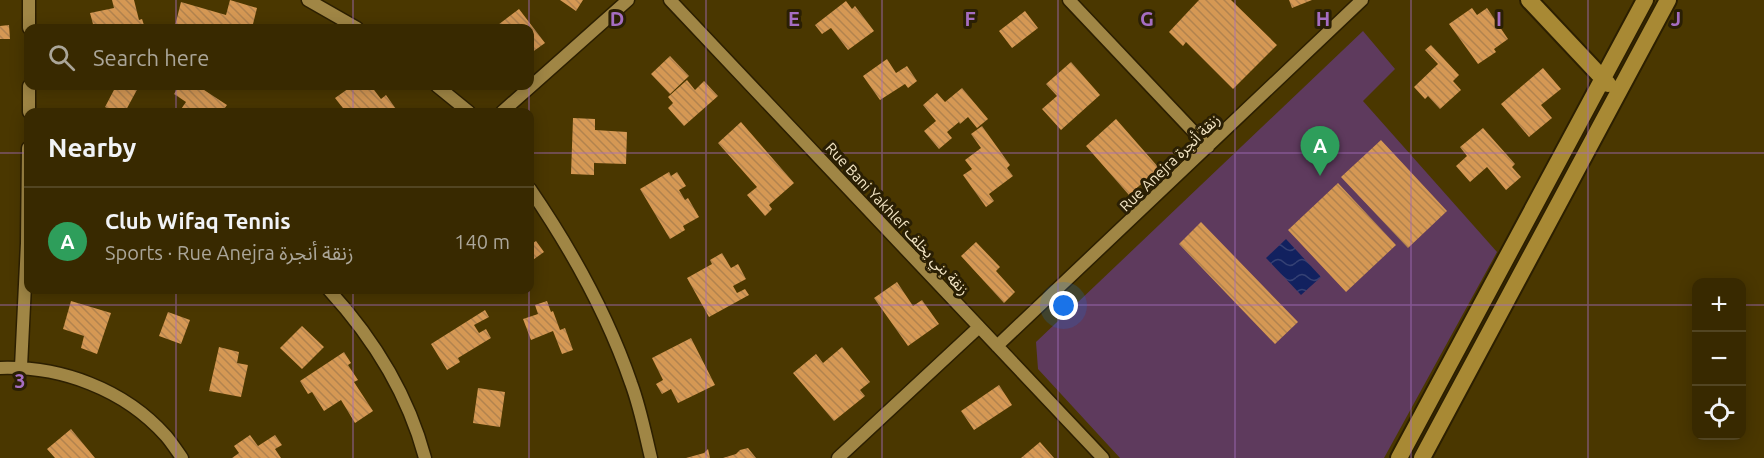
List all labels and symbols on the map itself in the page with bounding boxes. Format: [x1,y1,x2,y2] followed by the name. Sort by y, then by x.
[610,7,624,30] text: D
[788,7,800,30] text: E
[964,7,976,30] text: F
[1140,7,1154,30] text: G
[1316,7,1330,30] text: H
[1496,7,1502,30] text: I
[1671,7,1681,30] text: J
[1116,111,1224,215] street label: Rue Anejra زنقة أنجرة
[1300,126,1340,176] pin: A
[820,139,972,301] street label: Rue Bani Yakhlef زنقة بني يخلف
[1049,291,1078,320] your location
[14,369,26,392] text: 3

